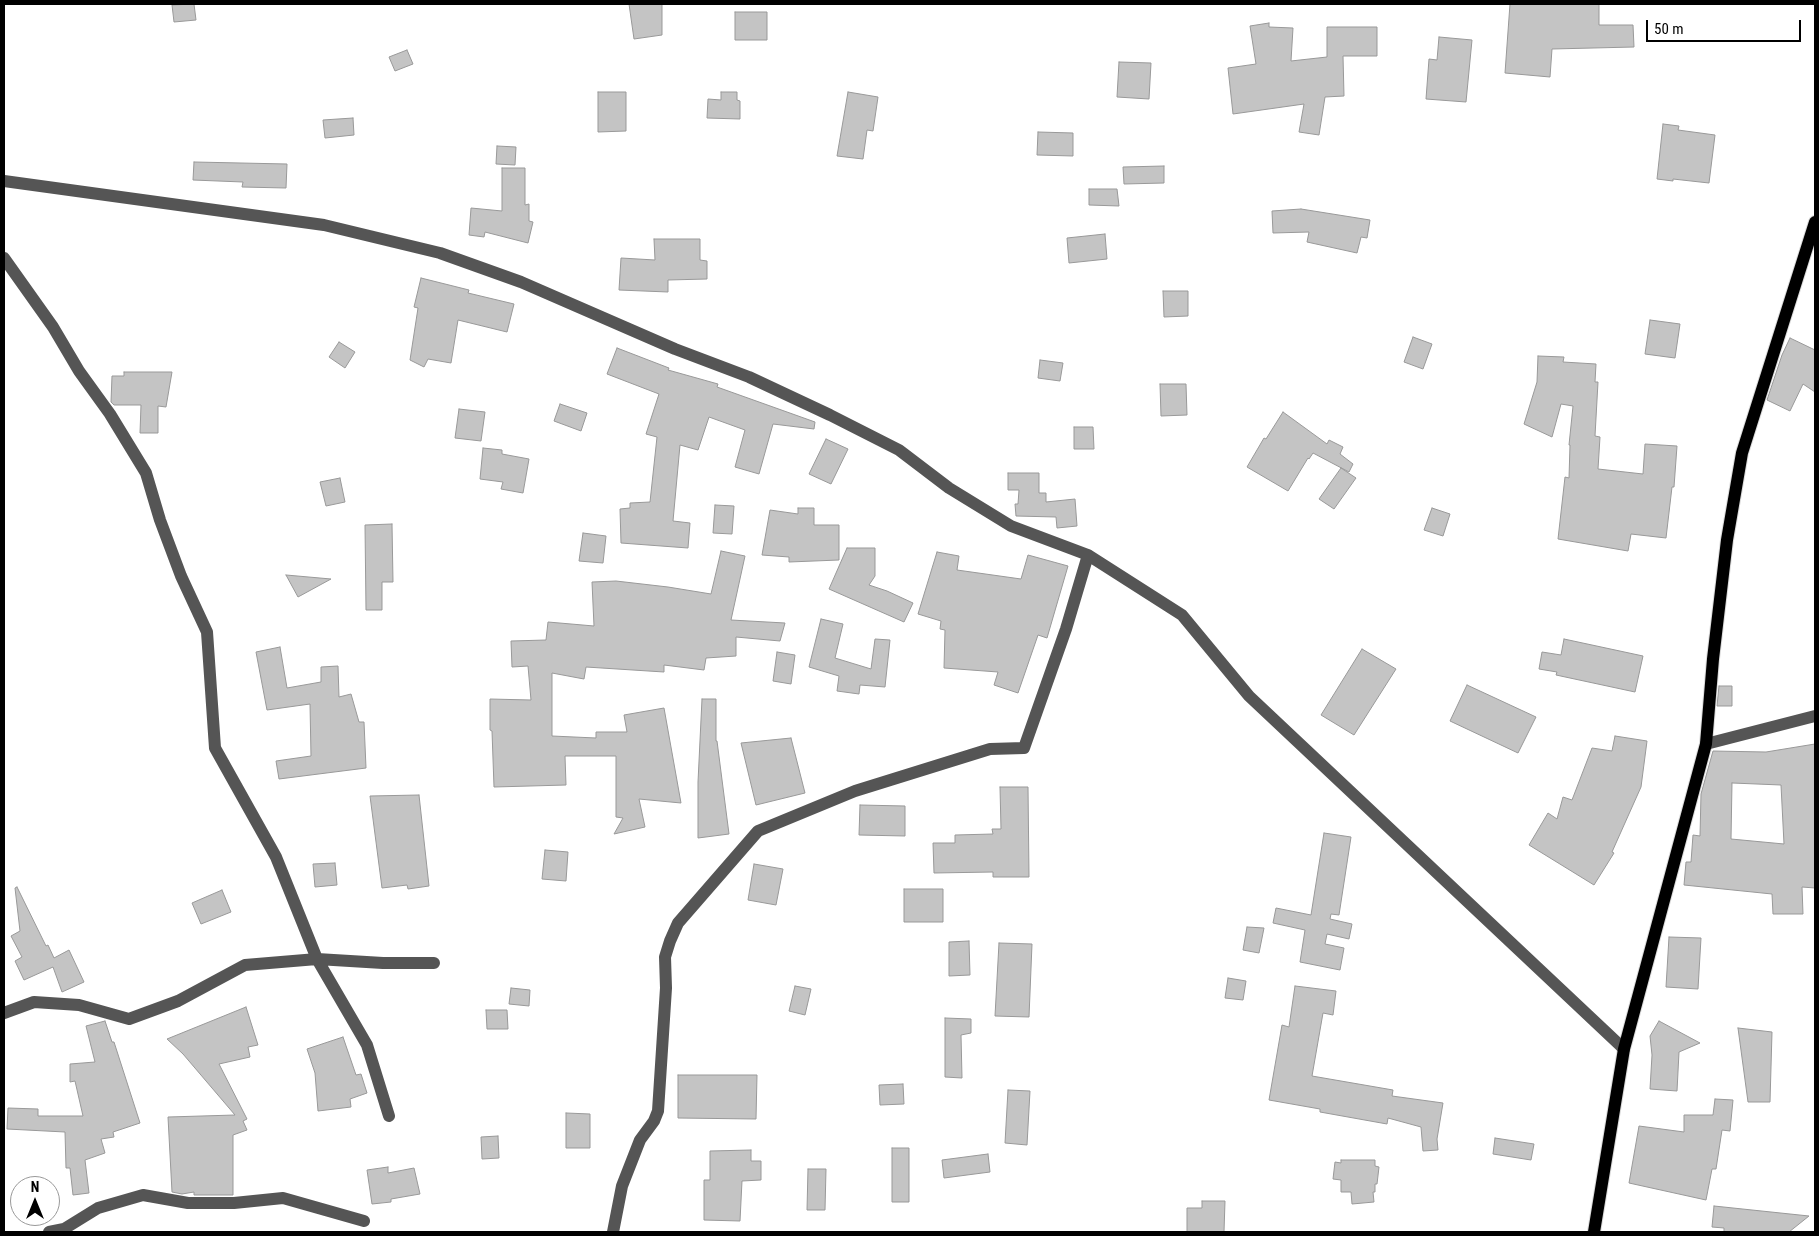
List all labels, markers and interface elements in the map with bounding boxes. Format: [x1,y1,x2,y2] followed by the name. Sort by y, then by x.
[1649,10,1804,42] scale bar
[1654,20,1684,38] text: 50 m
[10,1176,60,1226] north arrow
[31,1179,39,1195] text: N

